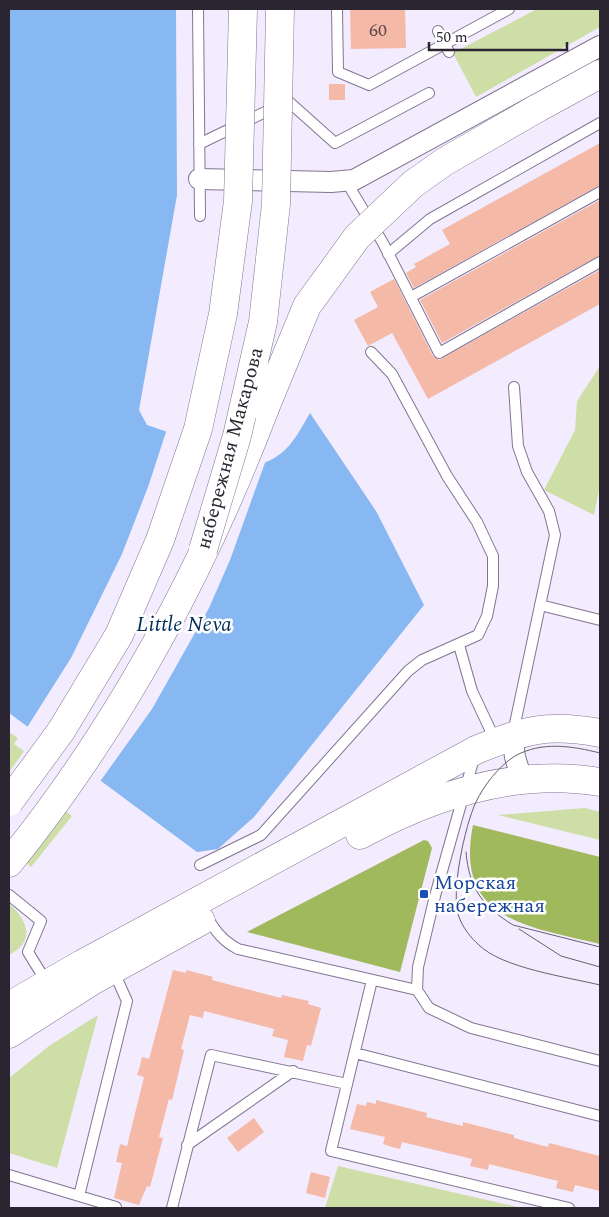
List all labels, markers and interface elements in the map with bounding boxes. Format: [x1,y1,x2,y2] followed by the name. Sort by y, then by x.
[369,17,387,44] house number: 60
[429,20,566,52] scale bar
[436,26,468,49] text: 50 m
[189,344,271,553] street label: набережная Макарова
[136,609,232,641] water label: Little Neva
[434,868,545,921] place label: Морская набережная
[418,888,430,900] marker: Морская набережная

